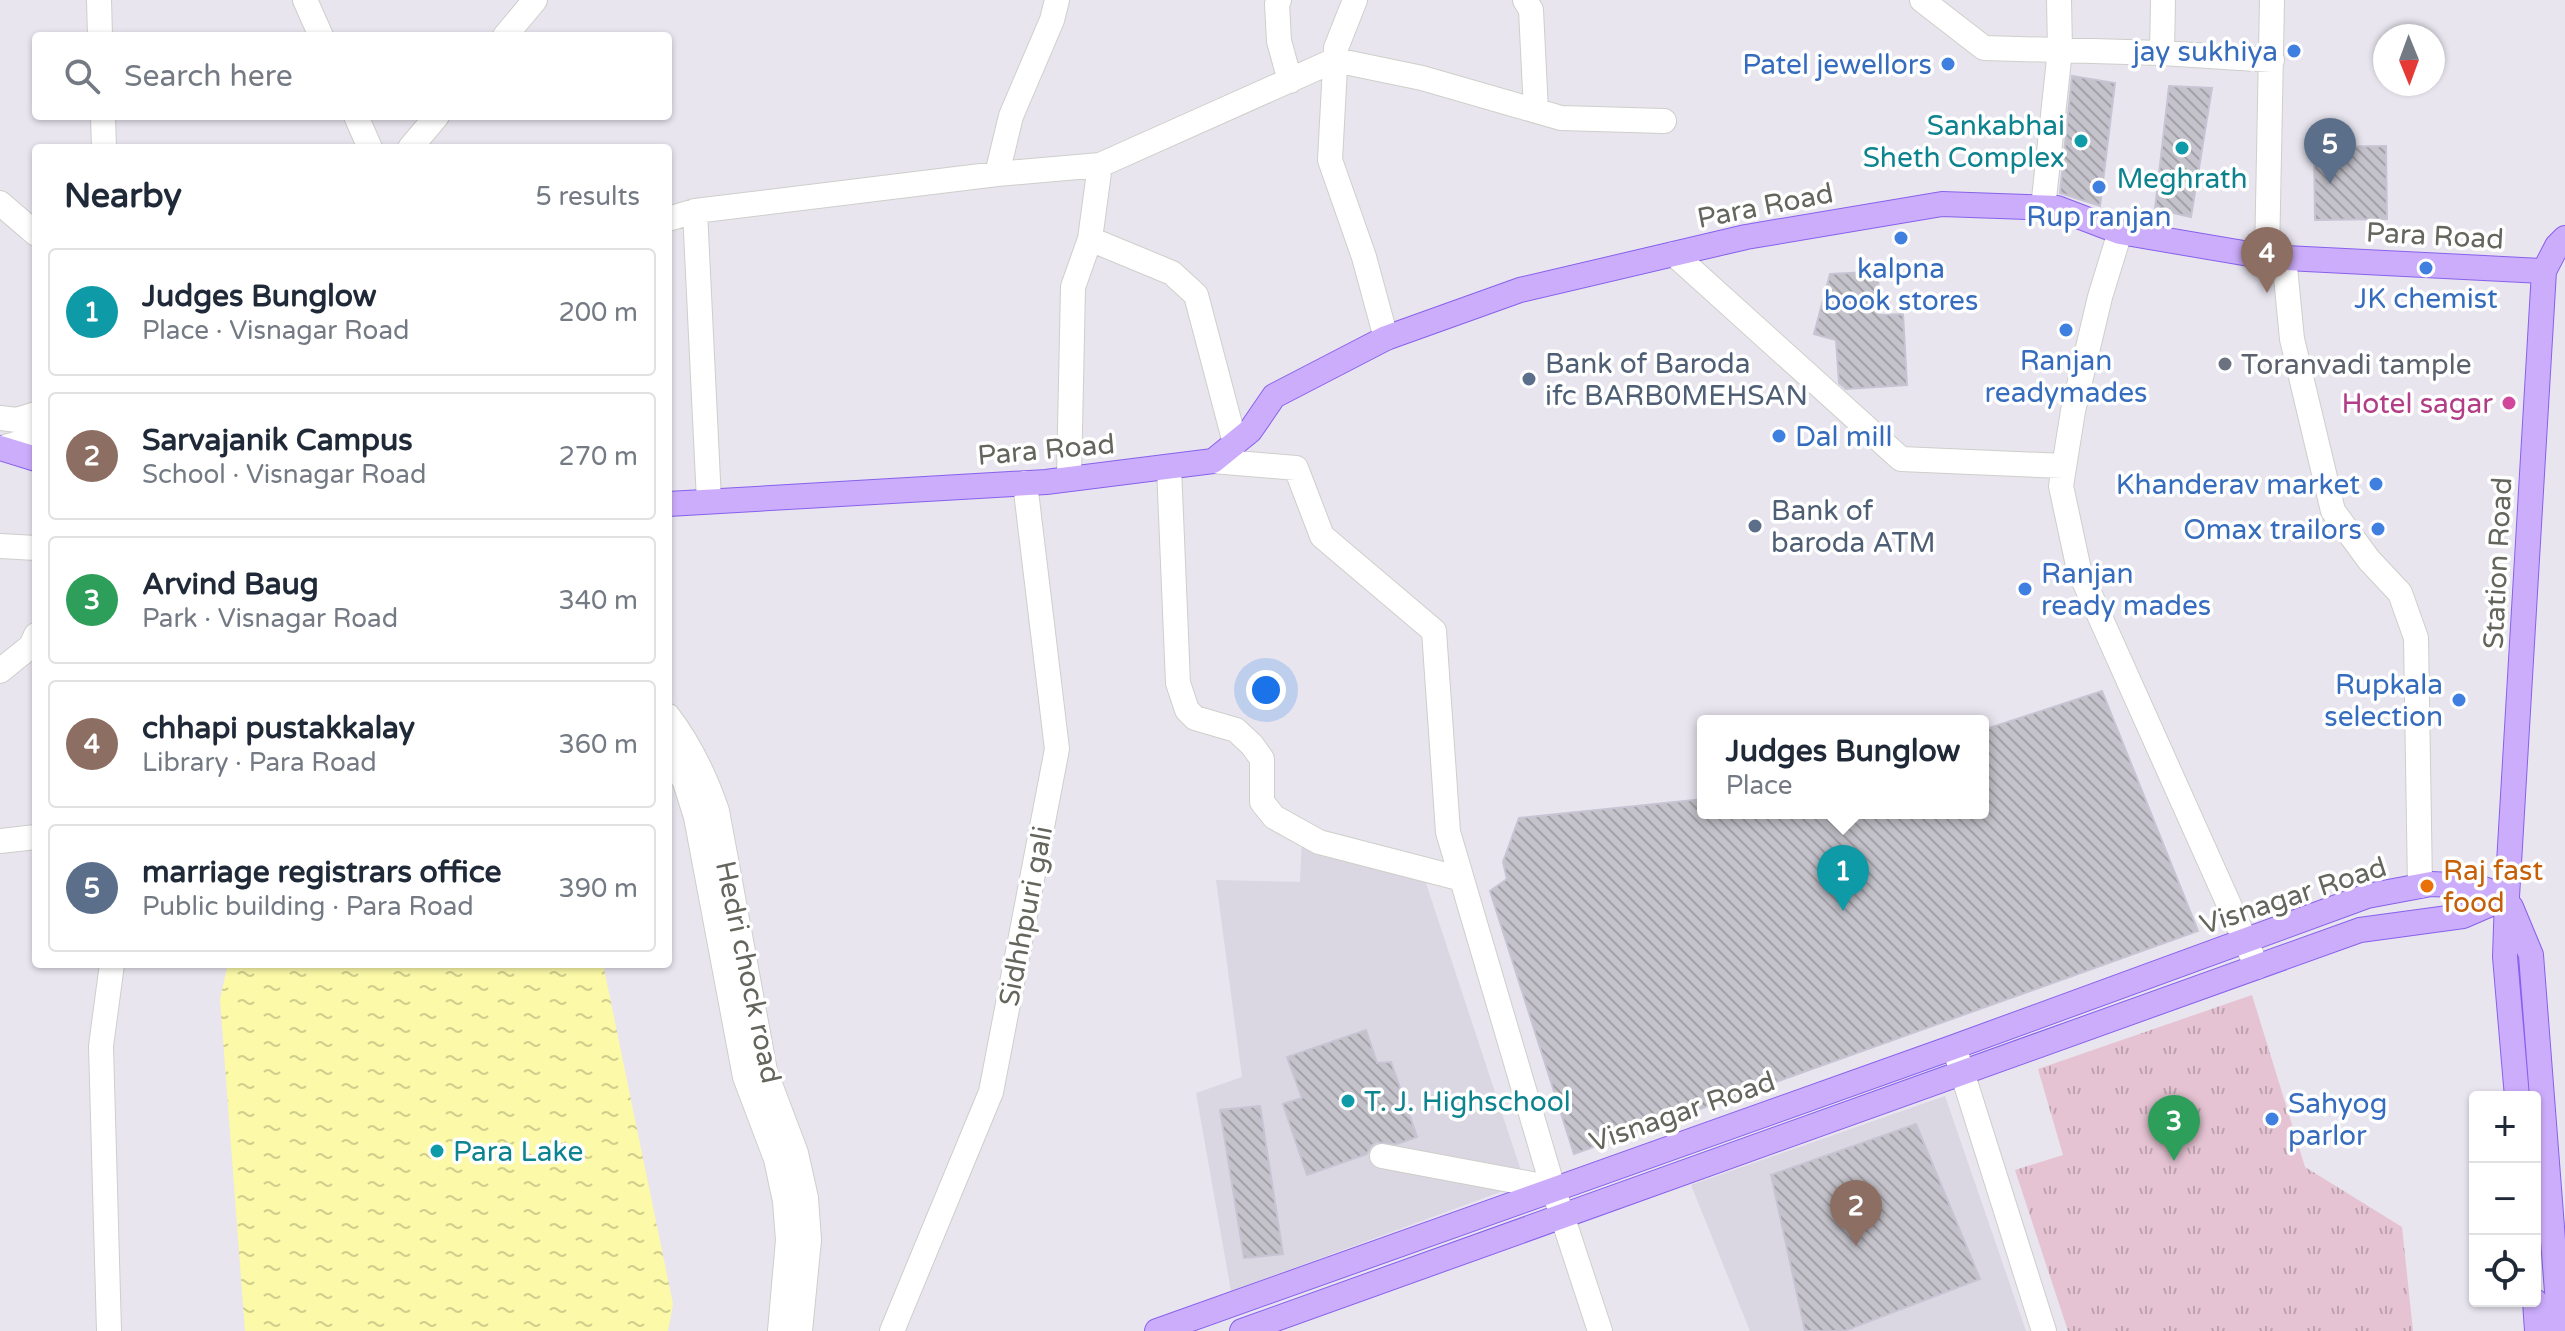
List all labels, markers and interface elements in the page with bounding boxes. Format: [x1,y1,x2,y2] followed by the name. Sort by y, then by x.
[2373,24,2445,96] north arrow
[32,32,672,120] search box
[2131,35,2278,69] place label: jay sukhiya
[2285,42,2303,60] marker: jay sukhiya
[1742,48,1932,82] place label: Patel jewellors
[60,54,104,98] icon: search
[1939,55,1957,73] marker: Patel jewellors
[124,58,293,95] text: Search here
[1863,109,2065,175] place label: Sankabhai Sheth Complex
[2304,118,2356,184] pin: 5
[2072,132,2090,150] marker: Sankabhai Sheth Complex
[2173,139,2191,157] marker: Meghrath
[2116,162,2248,196] place label: Meghrath
[64,176,182,217] text: Nearby
[1694,176,1836,236] street label: Para Road
[2090,178,2108,196] marker: Rup ranjan
[535,181,640,212] text: 5 results
[2026,200,2172,234] place label: Rup ranjan
[2365,215,2505,257] street label: Para Road
[2241,227,2293,293] pin: 4
[1892,229,1910,247] marker: kalpna book stores
[1824,252,1978,318] place label: kalpna book stores
[2417,259,2435,277] marker: JK chemist
[142,278,377,315] text: Judges Bunglow
[2354,282,2498,316] place label: JK chemist
[84,297,100,328] text: 1
[558,297,638,328] text: 200 m
[142,315,409,346] text: Place · Visnagar Road
[2057,321,2075,339] marker: Ranjan readymades
[1985,344,2148,410] place label: Ranjan readymades
[1545,347,1808,413] place label: Bank of Baroda ifc BARB0MEHSAN
[2241,348,2472,382] place label: Toranvadi tample
[2216,355,2234,373] marker: Toranvadi tample
[1520,370,1538,388] marker: Bank of Baroda ifc BARB0MEHSAN
[2341,387,2493,421] place label: Hotel sagar
[2500,394,2518,412] marker: Hotel sagar
[1795,420,1892,454] place label: Dal mill
[142,422,413,459] text: Sarvajanik Campus
[976,427,1116,473] street label: Para Road
[1770,427,1788,445] marker: Dal mill
[84,441,100,472] text: 2
[558,441,638,472] text: 270 m
[142,459,426,490] text: School · Visnagar Road
[2116,468,2360,502] place label: Khanderav market
[2367,475,2385,493] marker: Khanderav market
[2477,476,2519,650] street label: Station Road
[1771,494,1936,560] place label: Bank of baroda ATM
[2183,513,2362,547] place label: Omax trailors
[1746,517,1764,535] marker: Bank of baroda ATM
[2369,520,2387,538] marker: Omax trailors
[2041,557,2211,623] place label: Ranjan ready mades
[142,566,319,603] text: Arvind Baug
[2016,580,2034,598] marker: Ranjan ready mades
[84,585,100,616] text: 3
[558,585,638,616] text: 340 m
[142,603,398,634] text: Park · Visnagar Road
[2324,668,2443,734] place label: Rupkala selection
[1246,670,1286,710] your location
[2450,691,2468,709] marker: Rupkala selection
[142,710,415,747] text: chhapi pustakkalay
[1697,715,1989,819] popup
[84,729,100,760] text: 4
[558,729,638,760] text: 360 m
[1726,733,1960,770] text: Judges Bunglow
[142,747,377,778] text: Library · Para Road
[1726,770,1793,801] text: Place
[992,823,1060,1009] street label: Sidhhpuri gali
[1817,845,1869,911] pin: 1
[2196,850,2391,942] street label: Visnagar Road
[142,854,502,891] text: marriage registrars office
[2443,854,2543,920] place label: Raj fast food
[708,858,788,1086] street label: Hedri chock road
[84,873,100,904] text: 5
[558,873,638,904] text: 390 m
[2418,877,2436,895] marker: Raj fast food
[142,891,474,922] text: Public building · Para Road
[1585,1064,1780,1160] street label: Visnagar Road
[1364,1085,1571,1119] place label: T. J. Highschool
[2288,1087,2387,1153] place label: Sahyog parlor
[2469,1091,2541,1307] map controls
[2469,1091,2541,1163] button: +
[1339,1092,1357,1110] marker: T. J. Highschool
[2148,1095,2200,1161] pin: 3
[2263,1110,2281,1128] marker: Sahyog parlor
[453,1135,583,1169] place label: Para Lake
[428,1142,446,1160] marker: Para Lake
[2469,1163,2541,1235] button: −
[1830,1180,1882,1246] pin: 2
[2469,1235,2541,1307] button: locate

